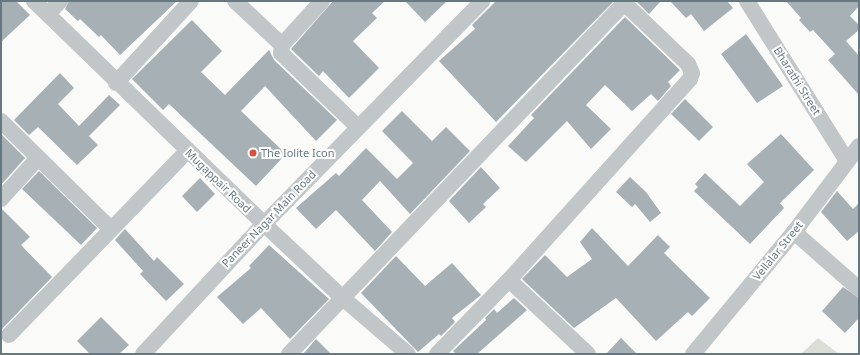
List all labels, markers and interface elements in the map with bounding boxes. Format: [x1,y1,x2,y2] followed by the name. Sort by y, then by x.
[771,45,823,117] street label: Bharathi Street
[182,146,254,216] street label: Mugappair Road
[261,146,335,160] place label: The Iolite Icon
[248,148,258,158] marker: The Iolite Icon
[219,168,319,270] street label: Paneer Nagar Main Road
[750,219,806,283] street label: Vellalar Street

